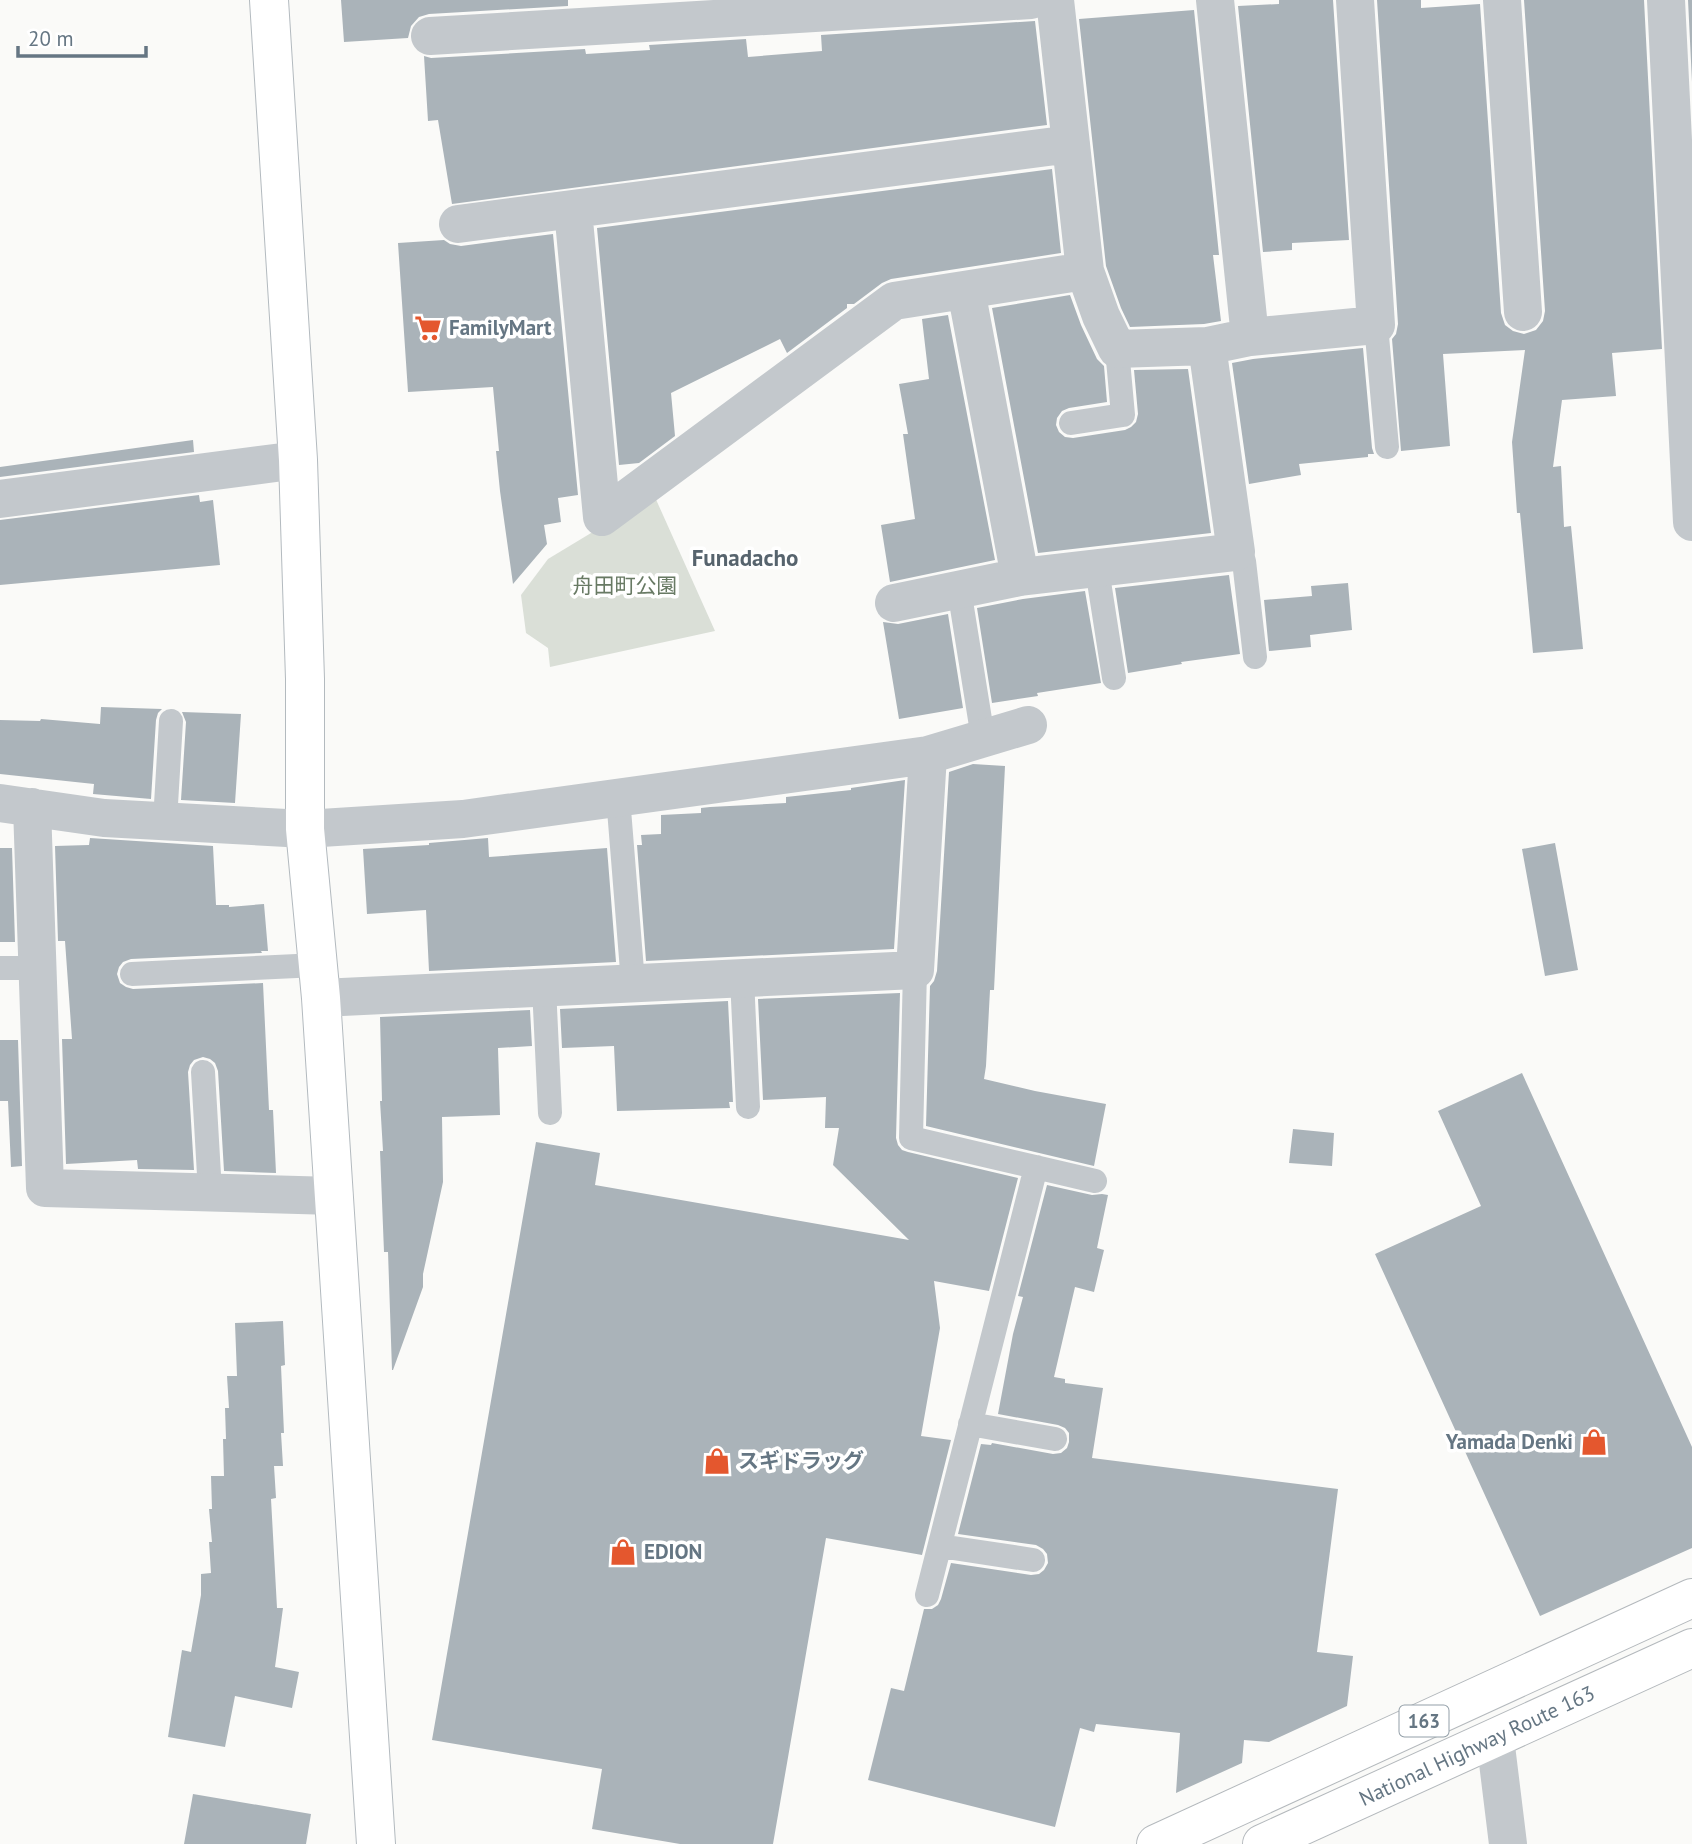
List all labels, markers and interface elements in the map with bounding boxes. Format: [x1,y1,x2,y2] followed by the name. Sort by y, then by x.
[18,14,145,58] scale bar
[28,25,74,52] text: 20 m
[413,313,443,343] supermarket icon: FamilyMart
[449,314,552,341] place label: FamilyMart
[692,543,798,572] district label: Funadacho
[573,572,678,599] park label: 舟田町公園
[1579,1427,1609,1457] shop icon: Yamada Denki
[1445,1428,1573,1455] place label: Yamada Denki
[702,1446,732,1476] shop icon: スギドラッグ
[738,1447,864,1474] place label: スギドラッグ
[608,1537,638,1567] shop icon: EDION
[644,1538,702,1565] place label: EDION
[1355,1679,1599,1812] street label: National Highway Route 163
[1400,1706,1448,1736] road number: 163

